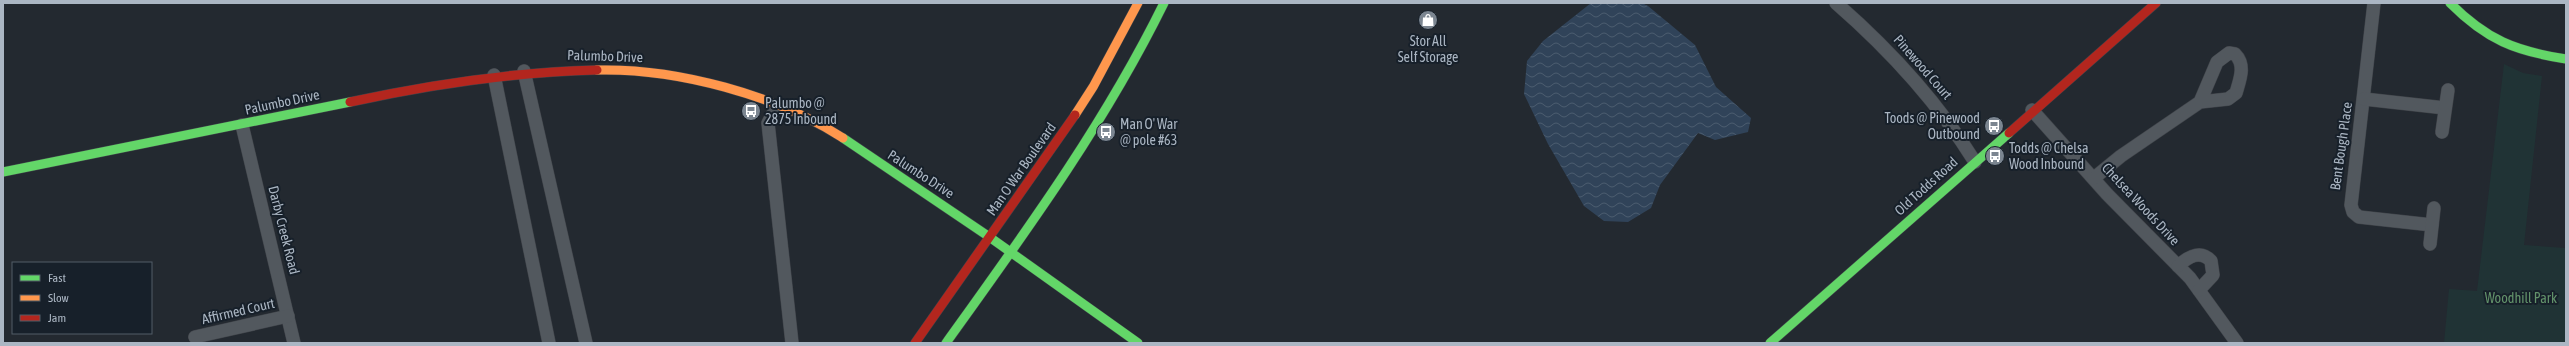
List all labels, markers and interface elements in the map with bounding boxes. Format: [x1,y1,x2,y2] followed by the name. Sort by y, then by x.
[1417,9,1439,31] shop icon: Stor All Self Storage
[1891,31,1955,103] street label: Pinewood Court
[1398,33,1458,65] place label: Stor All Self Storage
[567,47,643,65] street label: Palumbo Drive
[243,86,321,118] street label: Palumbo Drive
[765,95,837,127] place label: Palumbo @ 2875 Inbound
[740,100,762,122] bus stop icon: Palumbo @ 2875 Inbound
[2327,101,2355,191] street label: Bent Bough Place
[1884,110,1980,142] place label: Toods @ Pinewood Outbound
[1983,115,2005,137] bus stop icon: Toods @ Pinewood Outbound
[1120,116,1178,148] place label: Man O' War @ pole #63
[983,119,1059,219] street label: Man O War Boulevard
[1095,121,1117,143] bus stop icon: Man O' War @ pole #63
[2009,140,2088,172] place label: Todds @ Chelsa Wood Inbound
[1984,145,2006,167] bus stop icon: Todds @ Chelsa Wood Inbound
[885,147,957,201] street label: Palumbo Drive
[1891,154,1961,218] street label: Old Todds Road
[2099,160,2183,248] street label: Chelsea Woods Drive
[265,184,303,276] street label: Darby Creek Road
[12,262,152,334] legend
[48,271,66,285] text: Fast
[2485,290,2557,306] park label: Woodhill Park
[48,291,69,305] text: Slow
[200,295,276,327] street label: Affirmed Court
[48,311,66,325] text: Jam

